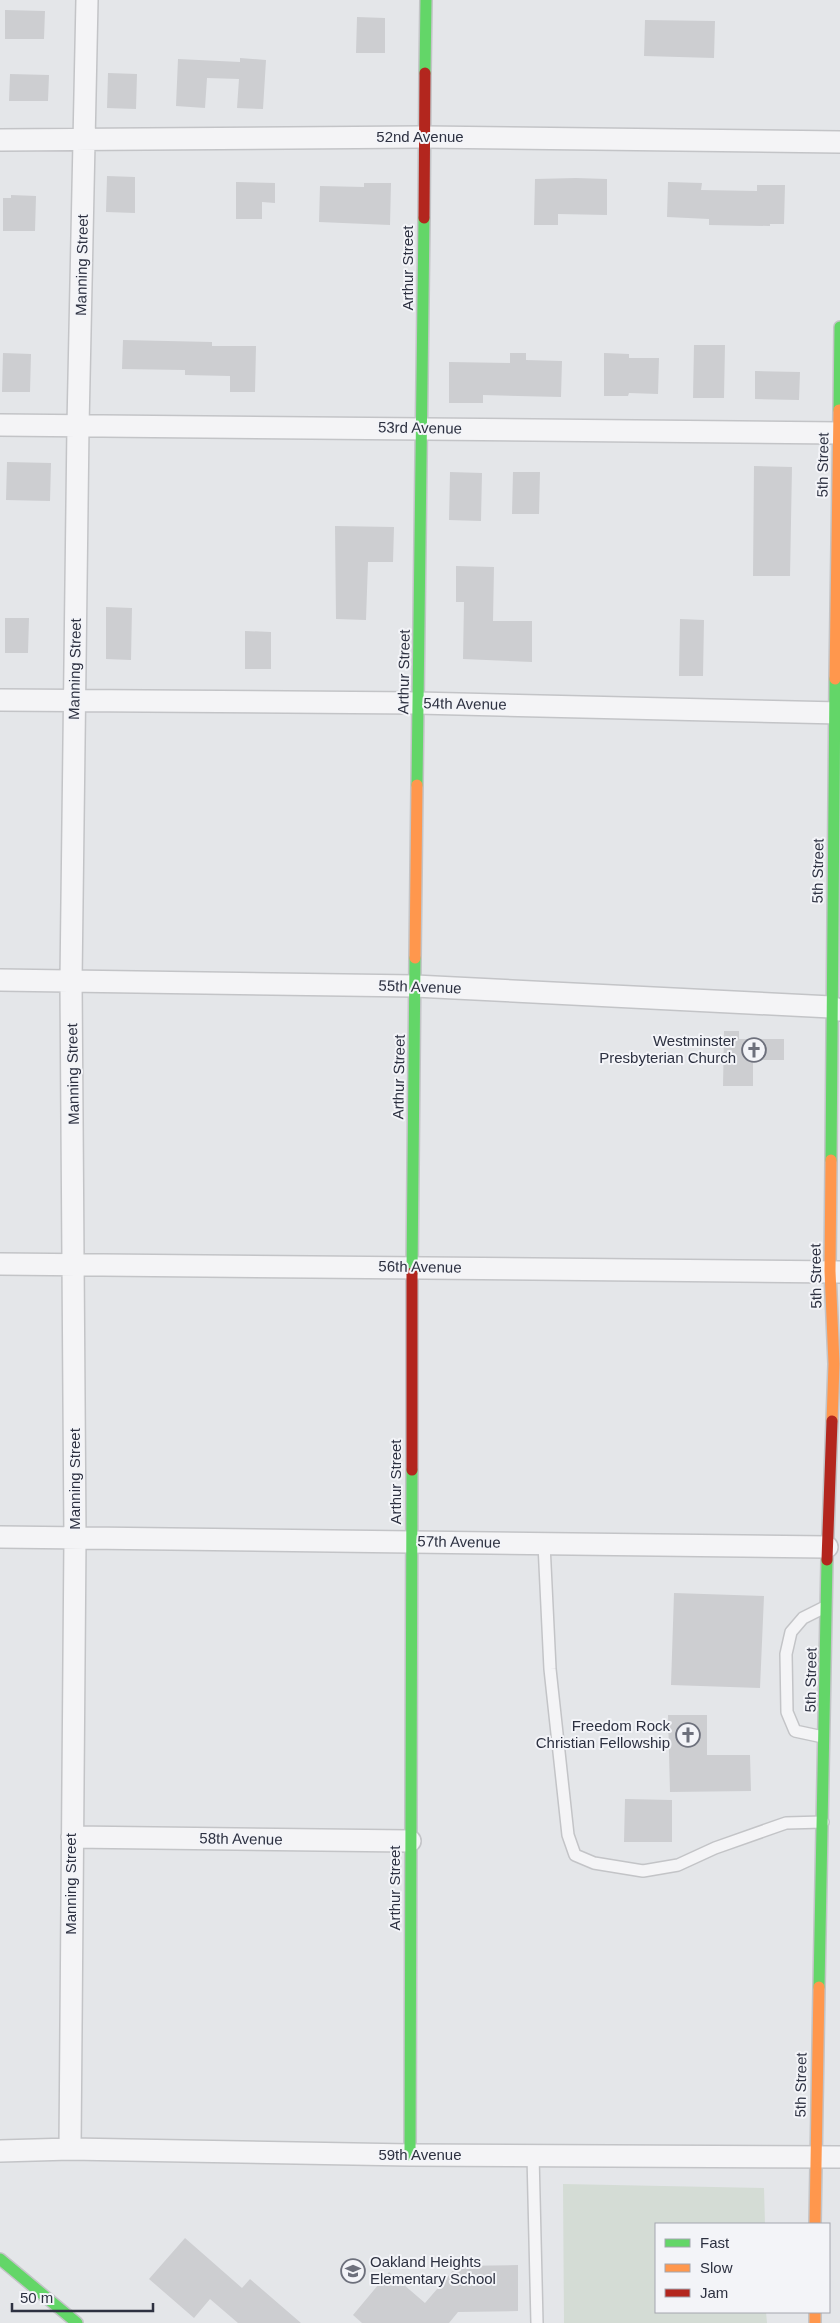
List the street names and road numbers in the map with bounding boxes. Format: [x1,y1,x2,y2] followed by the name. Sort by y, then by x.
[376,128,464,145] street label: 52nd Avenue
[72,213,91,316] street label: Manning Street
[399,225,416,311] street label: Arthur Street
[378,418,462,437] street label: 53rd Avenue
[813,431,832,498] street label: 5th Street
[65,617,84,720] street label: Manning Street
[394,629,413,715] street label: Arthur Street
[423,694,507,713] street label: 54th Avenue
[808,837,827,904] street label: 5th Street
[378,977,462,996] street label: 55th Avenue
[63,1022,82,1125] street label: Manning Street
[389,1034,408,1120] street label: Arthur Street
[806,1243,825,1309] street label: 5th Street
[378,1257,462,1276] street label: 56th Avenue
[66,1427,83,1530] street label: Manning Street
[387,1439,404,1525] street label: Arthur Street
[417,1532,501,1551] street label: 57th Avenue
[801,1646,820,1713] street label: 5th Street
[199,1829,283,1848] street label: 58th Avenue
[62,1832,79,1935] street label: Manning Street
[386,1845,403,1931] street label: Arthur Street
[791,2051,810,2118] street label: 5th Street
[378,2146,462,2163] street label: 59th Avenue

